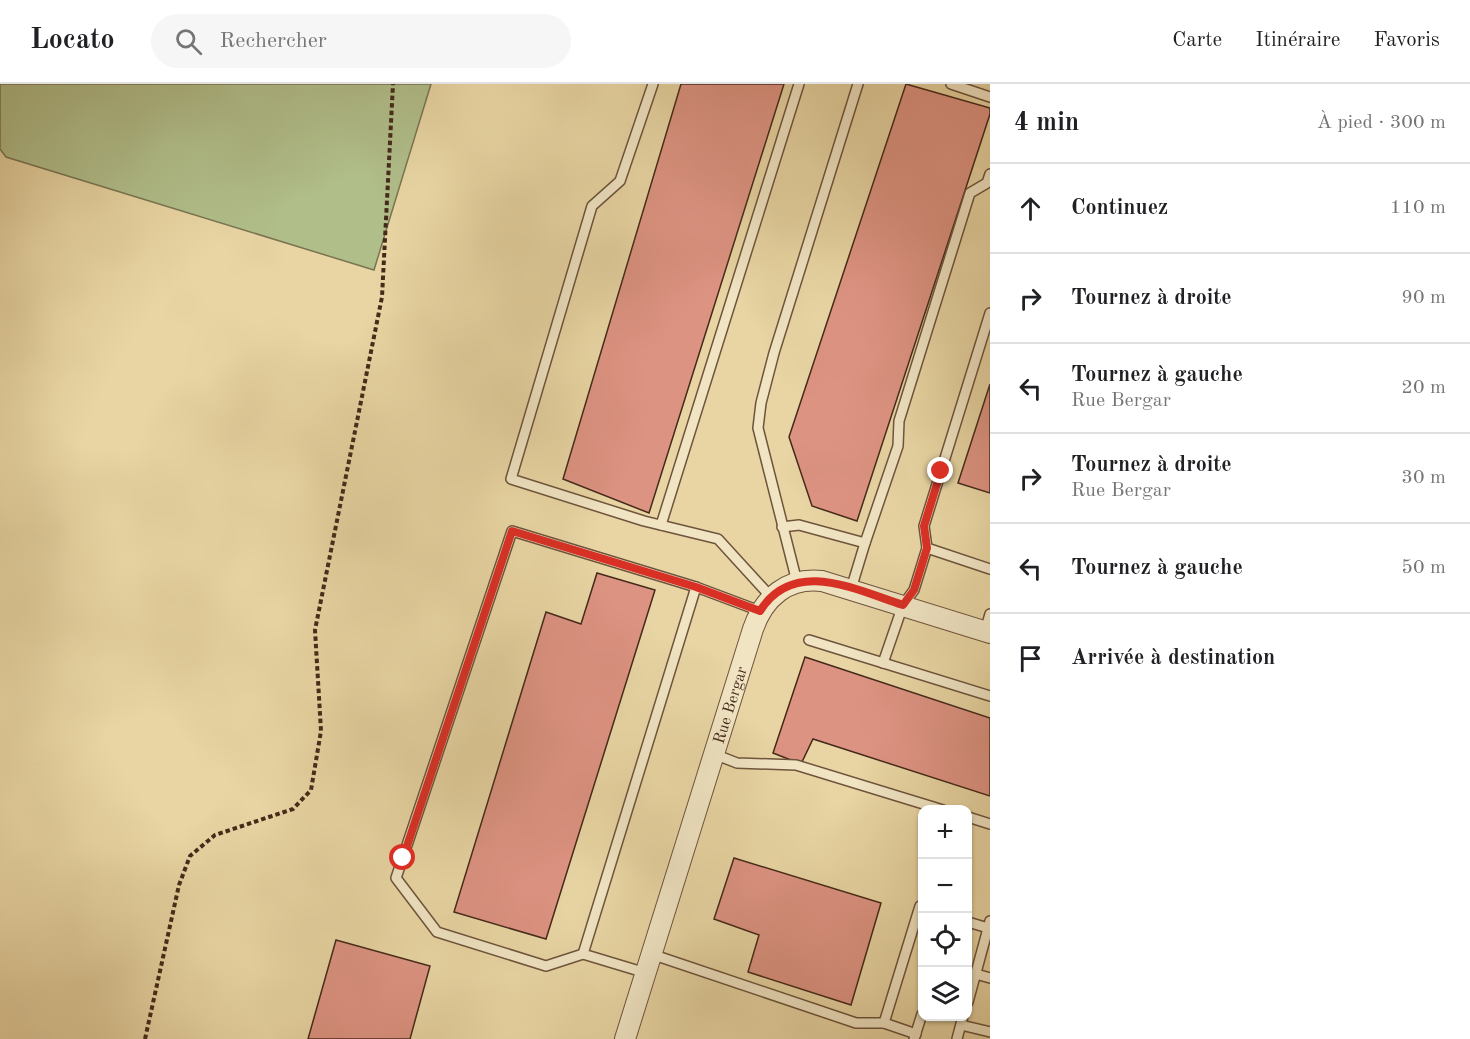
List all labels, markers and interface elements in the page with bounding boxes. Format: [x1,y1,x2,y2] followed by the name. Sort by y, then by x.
[151,14,571,68] search box
[172,25,205,58] icon: search
[30,27,115,55] text: Locato
[220,30,327,52] text: Rechercher
[1172,30,1222,51] text: Carte
[1255,30,1341,51] text: Itinéraire
[1374,30,1440,51] text: Favoris
[1014,110,1079,136] text: 4 min
[1317,113,1446,133] text: À pied · 300 m
[1014,192,1047,225] icon: ahead
[1071,197,1168,219] text: Continuez
[1390,198,1446,218] text: 110 m
[1014,282,1047,315] icon: right
[1071,287,1232,309] text: Tournez à droite
[1401,288,1446,308] text: 90 m
[1071,364,1243,386] text: Tournez à gauche
[1014,372,1047,405] icon: left
[1401,378,1446,398] text: 20 m
[1071,391,1171,411] text: Rue Bergar
[1071,454,1232,476] text: Tournez à droite
[927,457,953,483] route end
[1014,462,1047,495] icon: right
[1401,468,1446,488] text: 30 m
[1071,481,1171,501] text: Rue Bergar
[1014,552,1047,585] icon: left
[1071,557,1243,579] text: Tournez à gauche
[1401,558,1446,578] text: 50 m
[1014,642,1047,675] icon: arrive
[1071,647,1275,669] text: Arrivée à destination
[712,665,751,746] street label: Rue Bergar
[918,805,972,1021] map controls
[918,805,972,859] button: +
[389,844,415,870] route start
[918,859,972,913] button: −
[918,913,972,967] button: locate
[918,967,972,1021] button: layers

